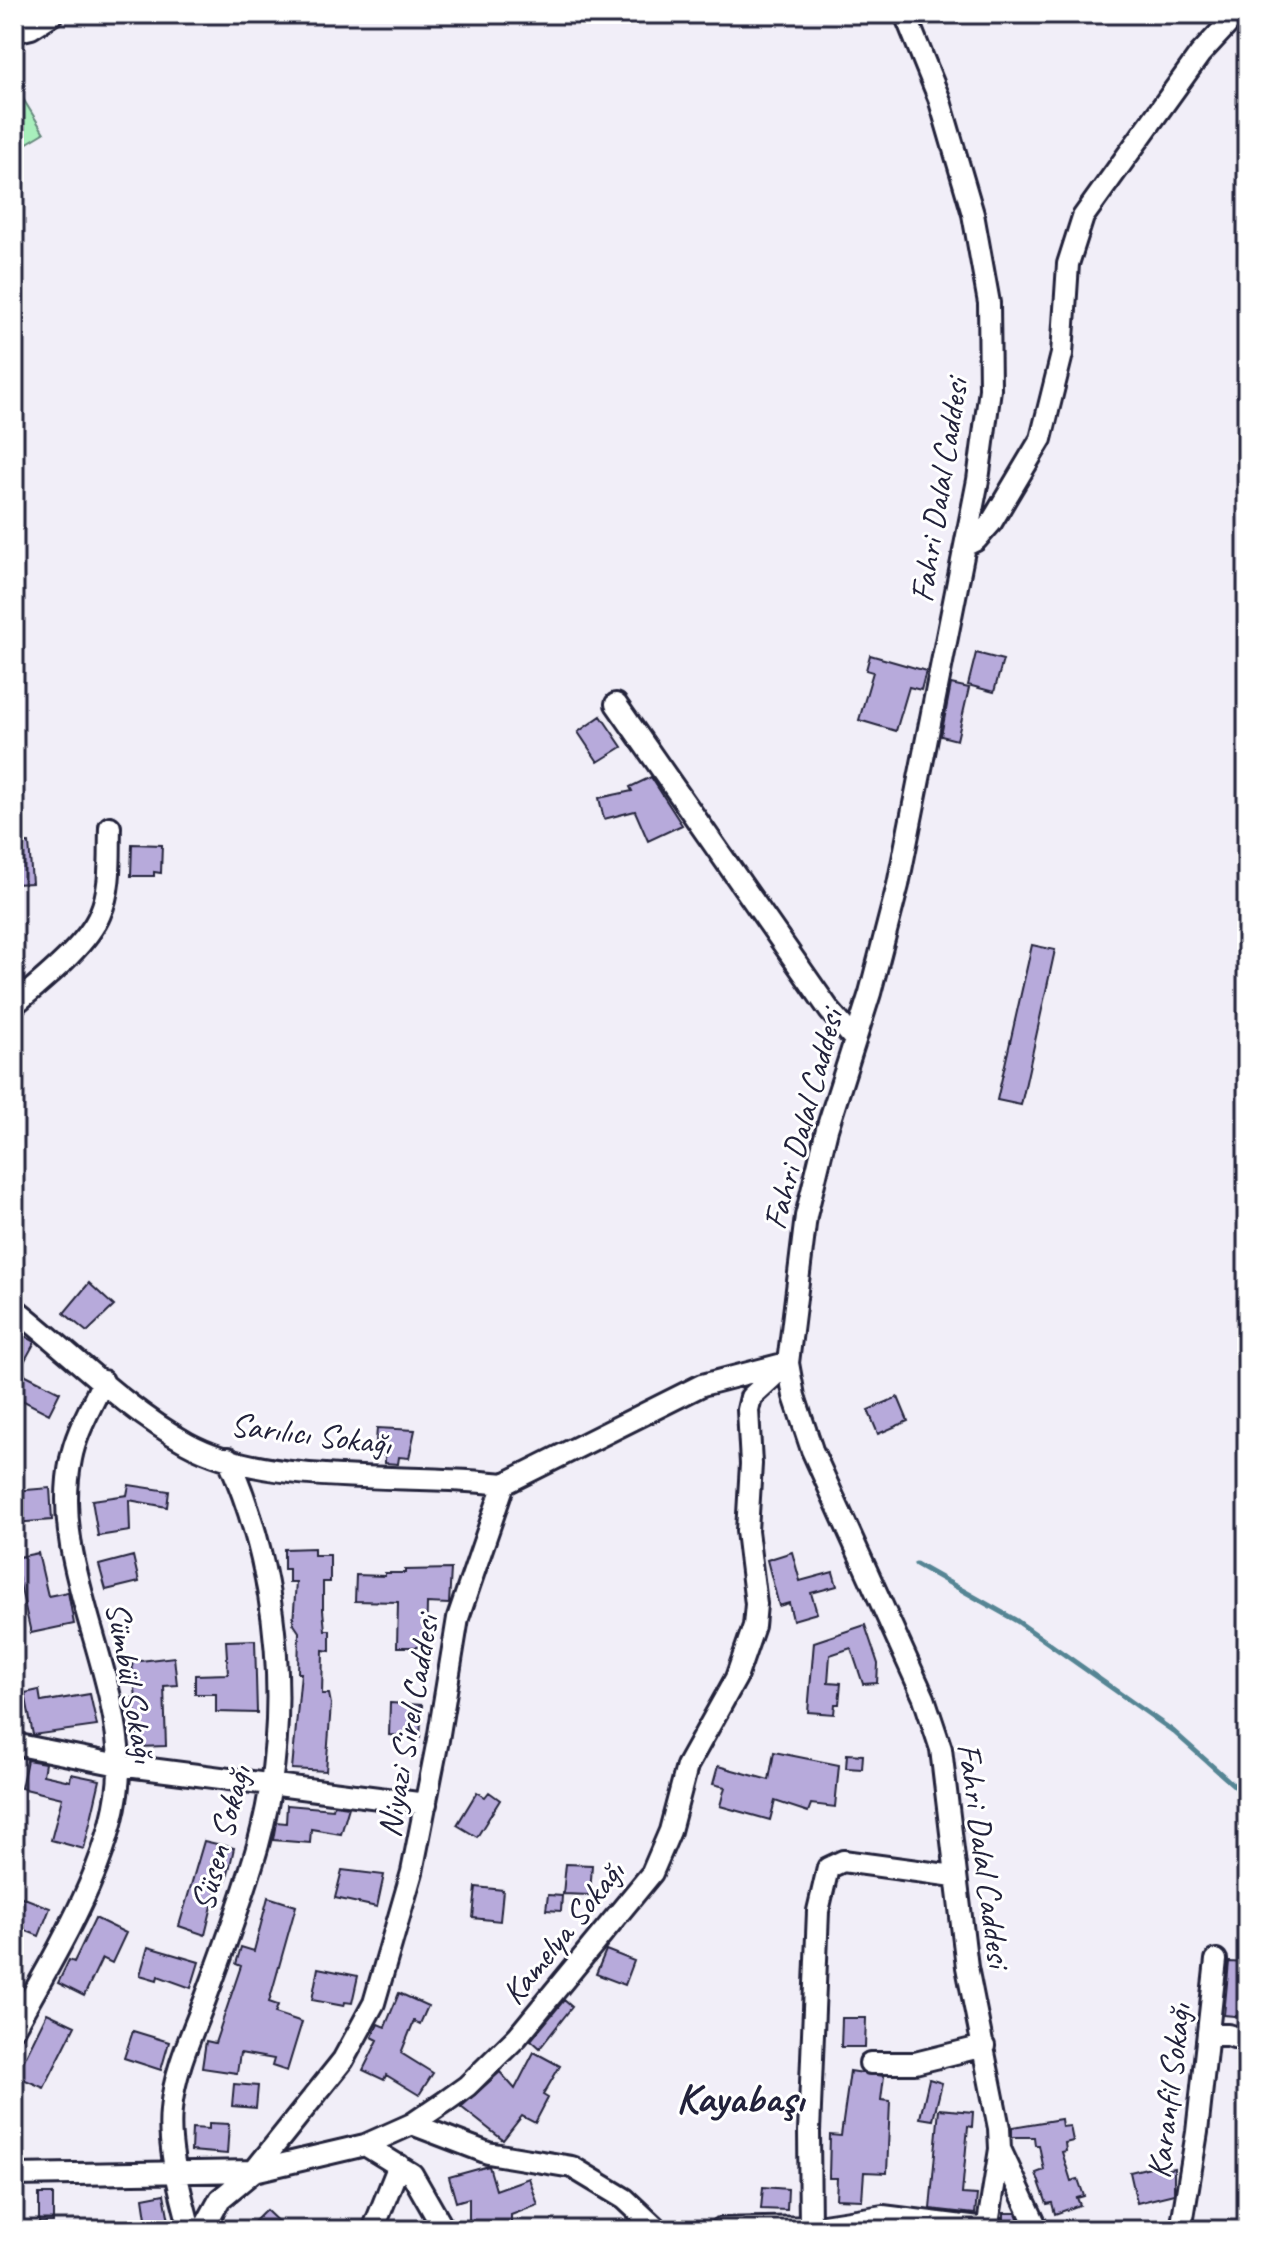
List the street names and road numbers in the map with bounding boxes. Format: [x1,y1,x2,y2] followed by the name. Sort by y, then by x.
[900,372,978,605] street label: Fahri Dalal Caddesi
[752,1001,853,1234] street label: Fahri Dalal Caddesi
[228,1402,395,1465] street label: Sarılıcı Sokağı
[96,1599,167,1767] street label: Sümbül Sokağı
[367,1608,449,1841] street label: Niyazi Sirel Caddesi
[948,1740,1022,1973] street label: Fahri Dalal Caddesi
[180,1759,261,1915] street label: Süsen Sokağı
[491,1850,634,2013] street label: Kamelya Sokağı
[1136,2000,1201,2181] street label: Karanfil Sokağı

